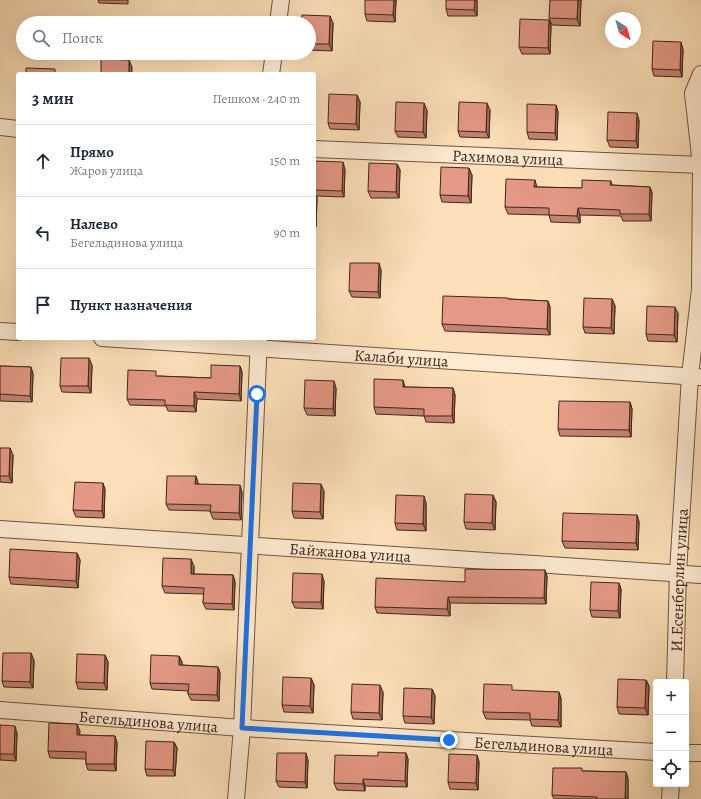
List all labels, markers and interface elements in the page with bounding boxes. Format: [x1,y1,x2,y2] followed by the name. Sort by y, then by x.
[605,12,641,48] north arrow
[16,16,316,60] search box
[30,27,52,49] icon: search
[62,28,103,48] text: Поиск
[32,87,74,110] text: 3 мин
[213,90,300,107] text: Пешком · 240 m
[70,142,114,162] text: Прямо
[452,145,564,171] street label: Рахимова улица
[32,150,54,172] icon: ahead
[270,152,300,169] text: 150 m
[70,162,143,179] text: Жаров улица
[70,214,118,234] text: Налево
[32,222,54,244] icon: left
[274,224,300,241] text: 90 m
[70,234,183,251] text: Бегельдинова улица
[32,294,54,316] icon: arrive
[70,295,192,315] text: Пункт назначения
[353,344,450,373] street label: Калаби улица
[248,385,266,403] route start
[666,507,694,652] street label: И.Есенберлин улица
[289,538,412,568] street label: Байжанова улица
[653,679,689,787] map controls
[653,679,689,715] button: +
[78,706,220,738] street label: Бегельдинова улица
[653,715,689,751] button: −
[440,731,458,749] route end
[473,731,615,762] street label: Бегельдинова улица
[653,751,689,787] button: locate

